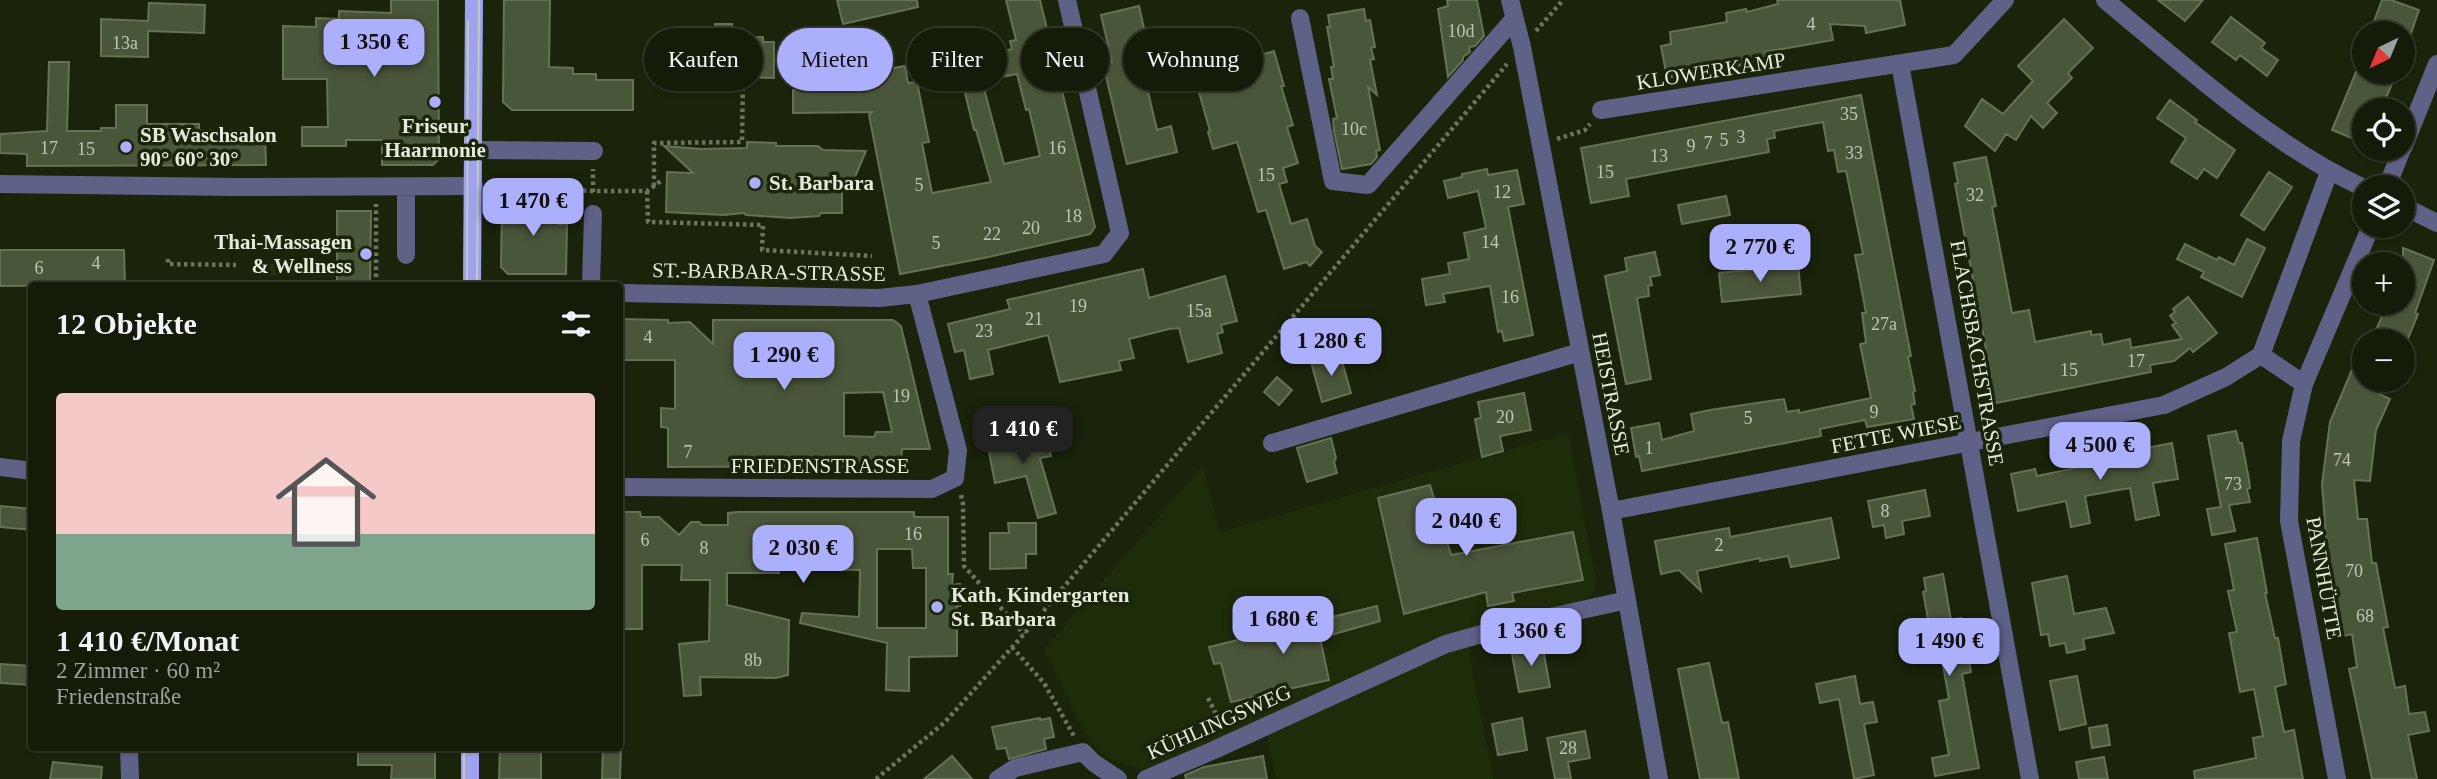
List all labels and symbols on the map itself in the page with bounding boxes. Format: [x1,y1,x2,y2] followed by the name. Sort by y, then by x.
[1807,14,1816,34] house number: 4
[309,20,439,79] pin: 1 350 €
[1448,21,1475,41] house number: 10d
[2352,21,2415,84] north arrow
[112,33,138,53] house number: 13a
[1635,47,1787,95] street label: KLOWERKAMP
[427,94,443,110] marker: Friseur Haarmonie
[1840,104,1858,124] house number: 35
[384,114,486,162] place label: Friseur Haarmonie
[1341,119,1367,139] house number: 10c
[140,123,277,171] place label: SB Waschsalon 90° 60° 30°
[1737,127,1746,147] house number: 3
[1720,130,1729,150] house number: 5
[1704,133,1713,153] house number: 7
[1687,136,1696,156] house number: 9
[40,138,58,158] house number: 17
[1048,138,1066,158] house number: 16
[77,139,95,159] house number: 15
[118,139,134,155] marker: SB Waschsalon 90° 60° 30°
[1845,143,1863,163] house number: 33
[1650,146,1668,166] house number: 13
[1596,162,1614,182] house number: 15
[1257,165,1275,185] house number: 15
[769,171,875,195] place label: St. Barbara
[747,175,763,191] marker: St. Barbara
[915,175,924,195] house number: 5
[468,178,598,238] pin: 1 470 €
[1493,182,1511,202] house number: 12
[1966,185,1984,205] house number: 32
[1064,206,1082,226] house number: 18
[1022,218,1040,238] house number: 20
[983,224,1001,244] house number: 22
[1695,224,1825,284] pin: 2 770 €
[214,230,352,278] place label: Thai-Massagen & Wellness
[1481,232,1499,252] house number: 14
[932,233,941,253] house number: 5
[1945,238,2009,468] street label: FLACHSBACHSTRASSE
[358,246,374,262] marker: Thai-Massagen & Wellness
[92,253,101,273] house number: 4
[35,258,44,278] house number: 6
[652,258,886,286] street label: ST.-BARBARA-STRASSE
[1501,287,1519,307] house number: 16
[1069,296,1087,316] house number: 19
[1186,301,1212,321] house number: 15a
[1025,309,1043,329] house number: 21
[1871,314,1897,334] house number: 27a
[1266,318,1396,378] pin: 1 280 €
[975,321,993,341] house number: 23
[644,327,653,347] house number: 4
[1587,330,1635,458] street label: HEISTRASSE
[719,332,849,392] pin: 1 290 €
[2127,351,2145,371] house number: 17
[2060,360,2078,380] house number: 15
[892,386,910,406] house number: 19
[1870,402,1879,422] house number: 9
[958,406,1088,466] pin: 1 410 €
[1496,407,1514,427] house number: 20
[1744,408,1753,428] house number: 5
[1829,410,1963,458] street label: FETTE WIESE
[2035,422,2165,482] pin: 4 500 €
[1645,438,1654,458] house number: 1
[684,442,693,462] house number: 7
[2333,450,2351,470] house number: 74
[731,454,909,478] street label: FRIEDENSTRASSE
[2224,474,2242,494] house number: 73
[1401,498,1531,558] pin: 2 040 €
[1881,501,1890,521] house number: 8
[2301,515,2347,641] street label: PANNHÜTTE
[904,524,922,544] house number: 16
[738,526,868,585] pin: 2 030 €
[641,530,650,550] house number: 6
[1715,535,1724,555] house number: 2
[700,538,709,558] house number: 8
[2345,561,2363,581] house number: 70
[951,583,1130,631] place label: Kath. Kindergarten St. Barbara
[1218,596,1348,656] pin: 1 680 €
[929,599,945,615] marker: Kath. Kindergarten St. Barbara
[2356,606,2374,626] house number: 68
[1466,608,1596,668] pin: 1 360 €
[1884,618,2014,678] pin: 1 490 €
[744,650,762,670] house number: 8b
[1143,679,1295,765] street label: KÜHLINGSWEG
[1559,738,1577,758] house number: 28

